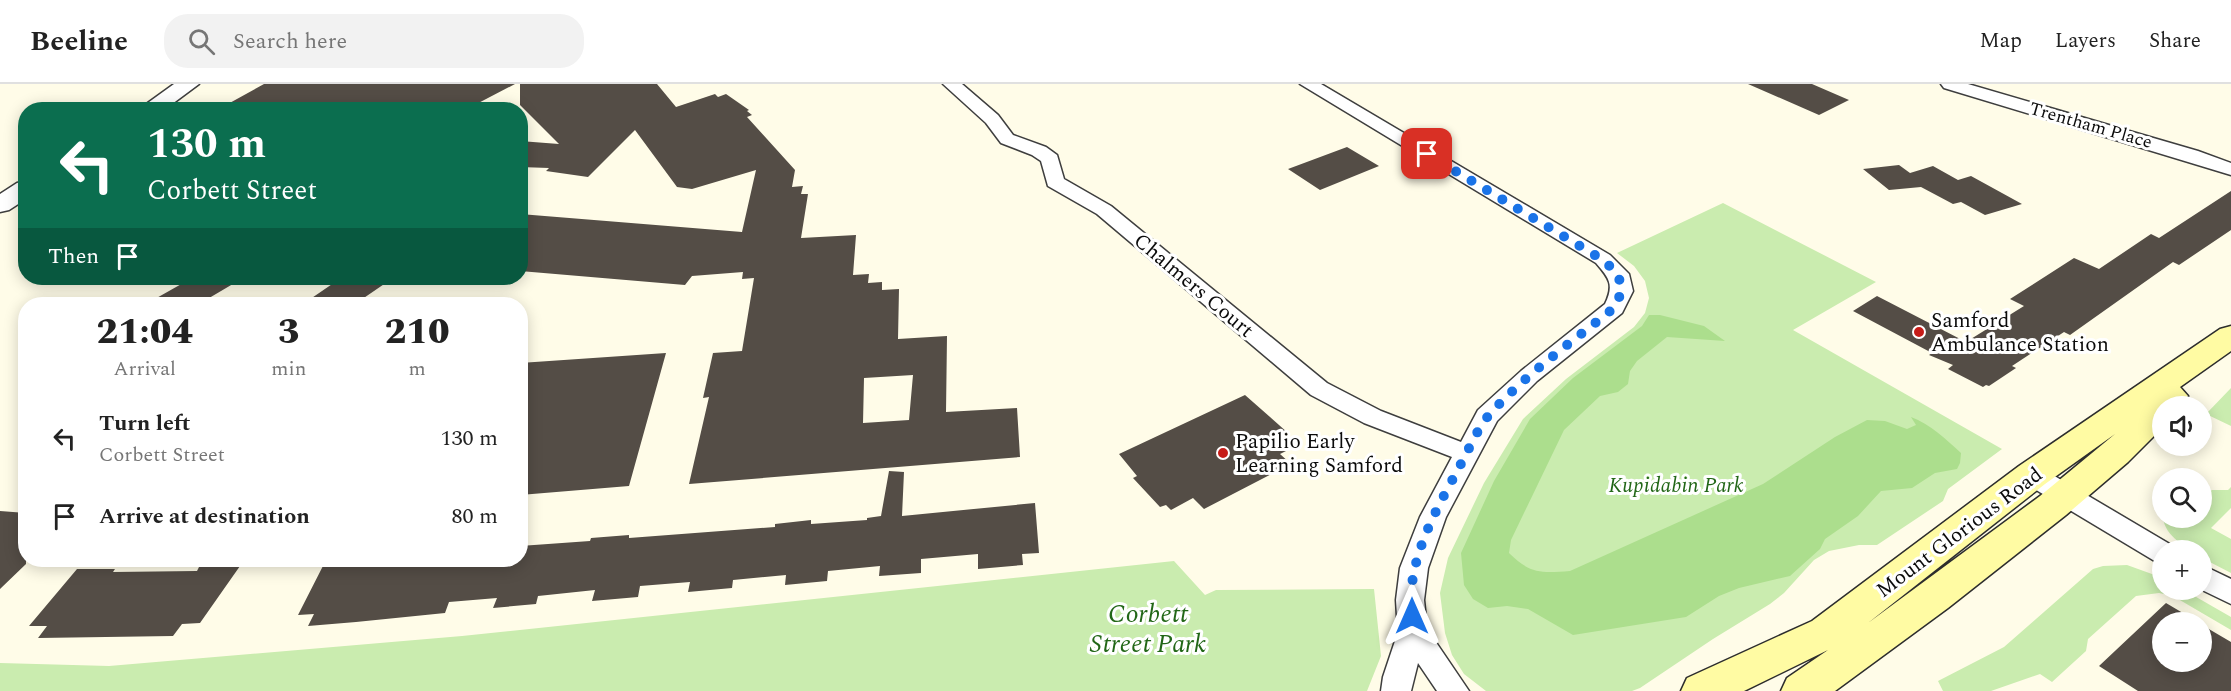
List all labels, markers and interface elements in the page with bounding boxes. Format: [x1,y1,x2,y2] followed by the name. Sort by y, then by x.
[164,14,584,68] search box
[30,20,128,63] text: Beeline
[185,25,218,58] icon: search
[233,25,347,58] text: Search here
[1980,25,2022,57] text: Map
[2055,25,2116,57] text: Layers
[2149,25,2201,57] text: Share
[2026,95,2155,156] street label: Trentham Place
[147,113,266,176] text: 130 m
[48,126,126,204] icon: left
[1401,128,1452,179] pin
[1410,137,1443,170] icon: arrive
[147,170,317,212] text: Corbett Street
[1126,226,1261,346] street label: Chalmers Court
[48,240,99,273] text: Then
[111,240,144,273] icon: arrive
[96,305,193,360] text: 21:04
[278,305,300,360] text: 3
[385,305,450,360] text: 210
[1931,305,2109,361] place label: Samford Ambulance Station
[1912,325,1926,339] marker: Samford Ambulance Station
[114,354,176,384] text: Arrival
[271,354,306,384] text: min
[409,354,426,384] text: m
[2152,396,2212,672] map controls
[2152,396,2212,456] button: sound
[99,407,191,440] text: Turn left
[48,422,81,455] icon: left
[441,422,498,455] text: 130 m
[1235,426,1403,482] place label: Papilio Early Learning Samford
[99,440,225,470] text: Corbett Street
[1216,446,1230,460] marker: Papilio Early Learning Samford
[1870,459,2050,606] street label: Mount Glorious Road
[2152,468,2212,528] button: search
[1608,470,1744,502] park label: Kupidabin Park
[48,500,81,533] icon: arrive
[99,500,310,533] text: Arrive at destination
[452,500,498,533] text: 80 m
[2152,540,2212,600] button: +
[1380,584,1444,648] position arrow
[1090,594,1206,664] park label: Corbett Street Park
[2152,612,2212,672] button: −

